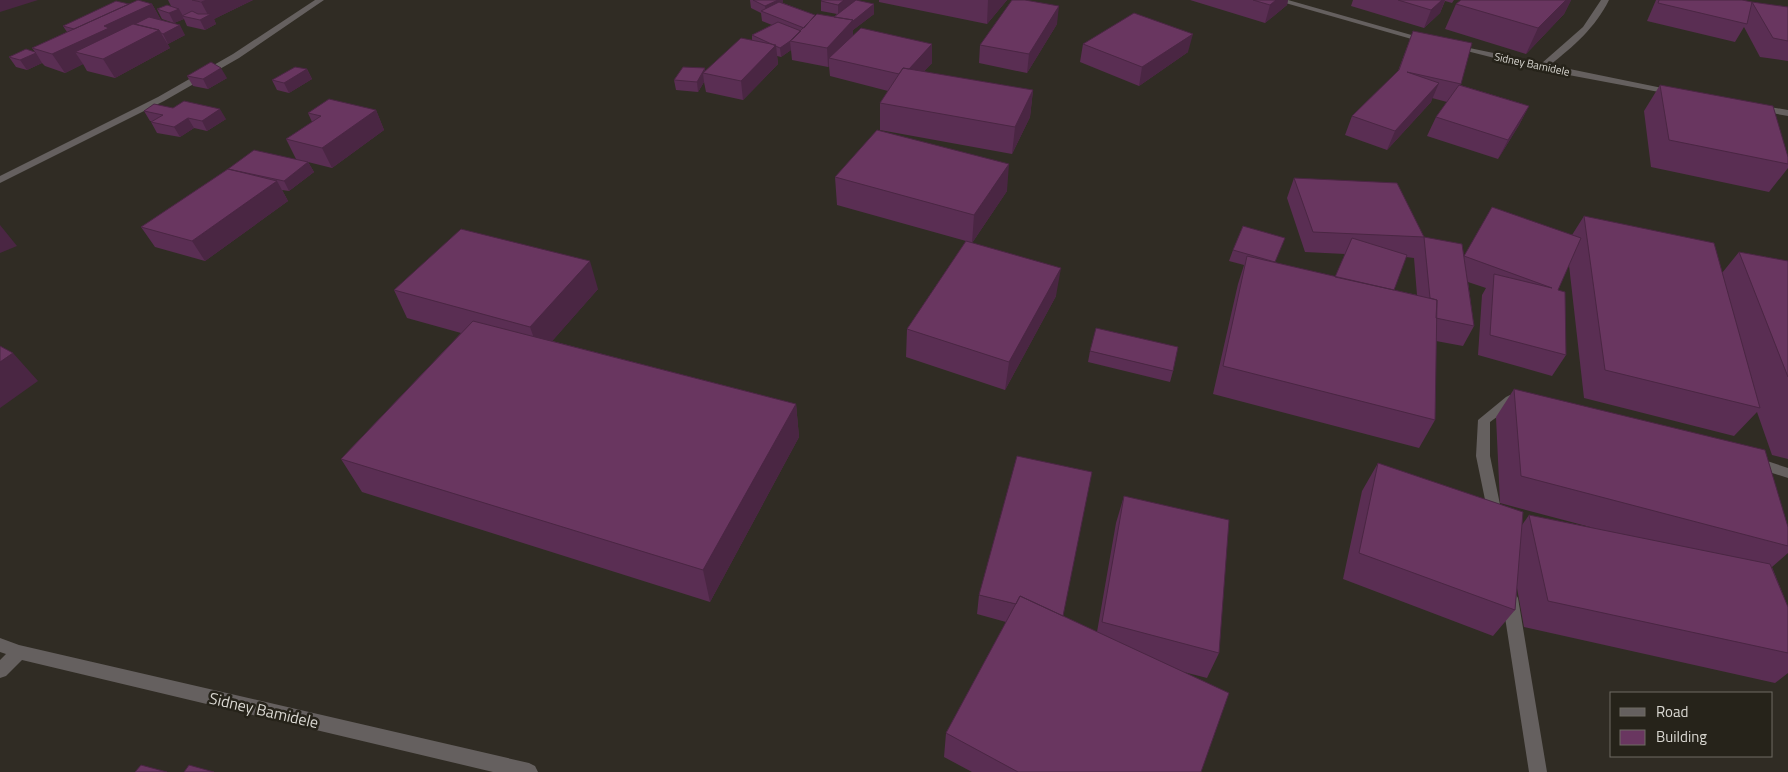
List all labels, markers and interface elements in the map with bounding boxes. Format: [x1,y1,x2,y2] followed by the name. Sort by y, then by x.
[1493,48,1572,80] street label: Sidney Bamidele
[207,686,321,734] street label: Sidney Bamidele
[1610,692,1773,757] legend
[1656,700,1688,723] text: Road
[1656,725,1707,748] text: Building

